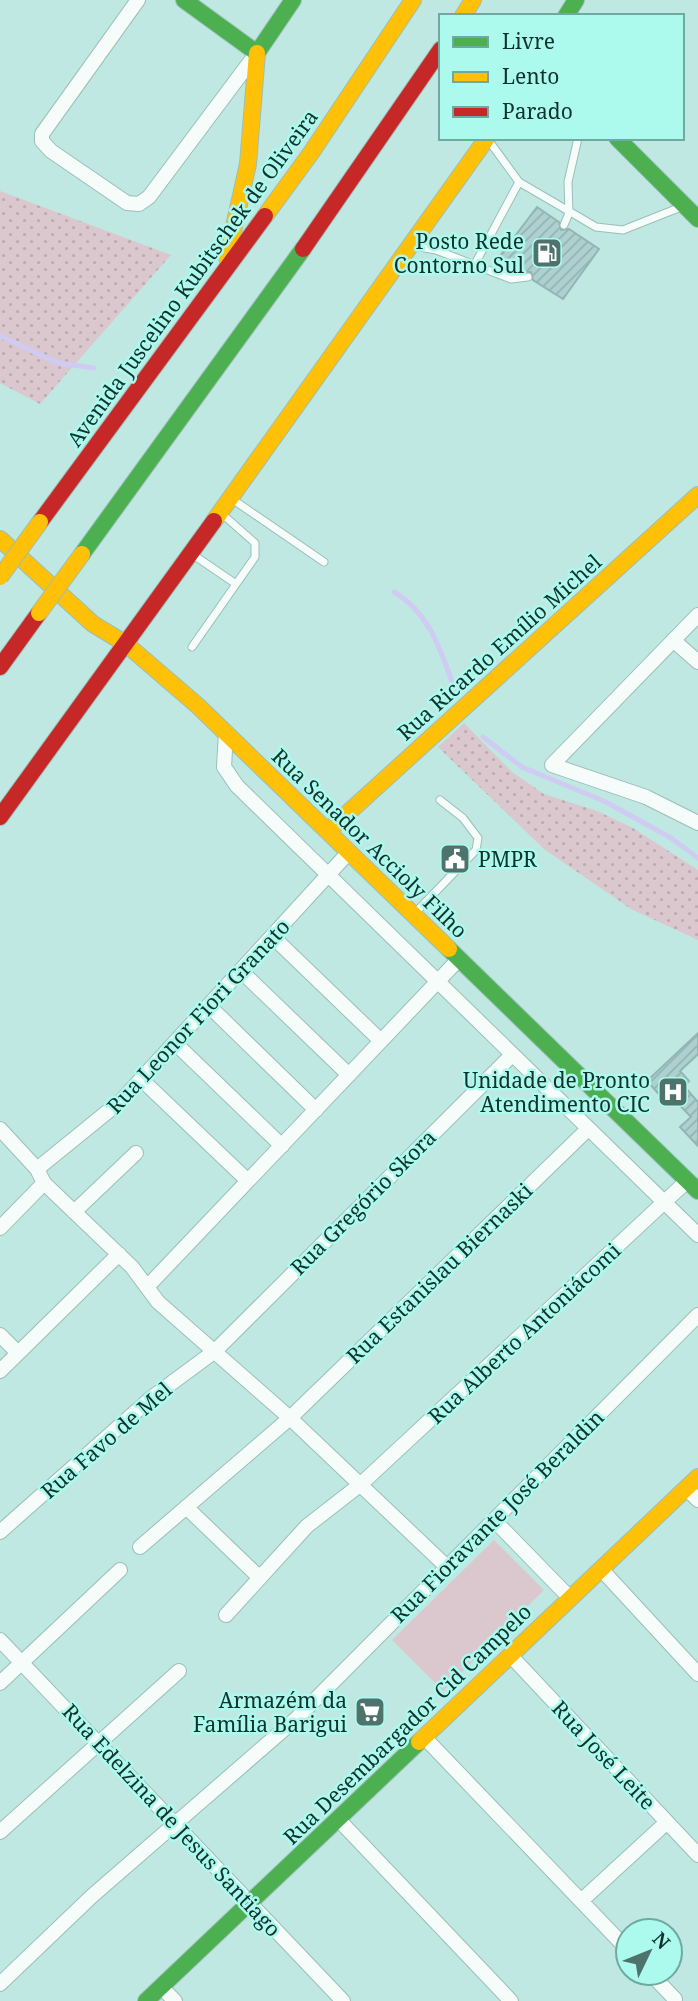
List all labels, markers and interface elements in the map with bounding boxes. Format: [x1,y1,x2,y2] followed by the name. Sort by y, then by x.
[439,14,684,140] legend
[502,27,555,55] text: Livre
[502,62,559,90] text: Lento
[502,97,573,125] text: Parado
[60,104,324,452] street label: Avenida Juscelino Kubitschek de Oliveira
[394,227,524,279] place label: Posto Rede Contorno Sul
[530,236,564,270] fuel station icon: Posto Rede Contorno Sul
[391,547,607,746] street label: Rua Ricardo Emílio Michel
[266,742,474,944] street label: Rua Senador Accioly Filho
[438,842,472,876] public building icon: PMPR
[478,845,537,873] place label: PMPR
[100,913,296,1119] street label: Rua Leonor Fiori Granato
[463,1066,650,1118] place label: Unidade de Pronto Atendimento CIC
[656,1075,690,1109] hospital icon: Unidade de Pronto Atendimento CIC
[284,1123,442,1281] street label: Rua Gregório Skora
[340,1176,538,1369] street label: Rua Estanislau Biernaski
[422,1236,627,1430] street label: Rua Alberto Antoniácomi
[35,1375,178,1505] street label: Rua Favo de Mel
[384,1403,610,1629] street label: Rua Fioravante José Beraldin
[277,1598,537,1850] street label: Rua Desembargador Cid Campelo
[193,1686,347,1738] place label: Armazém da Família Barigui
[546,1694,662,1816] street label: Rua José Leite
[353,1695,387,1729] supermarket icon: Armazém da Família Barigui
[57,1698,287,1942] street label: Rua Edelzina de Jesus Santiago
[614,1917,684,1987] north arrow
[647,1926,676,1955] text: N

